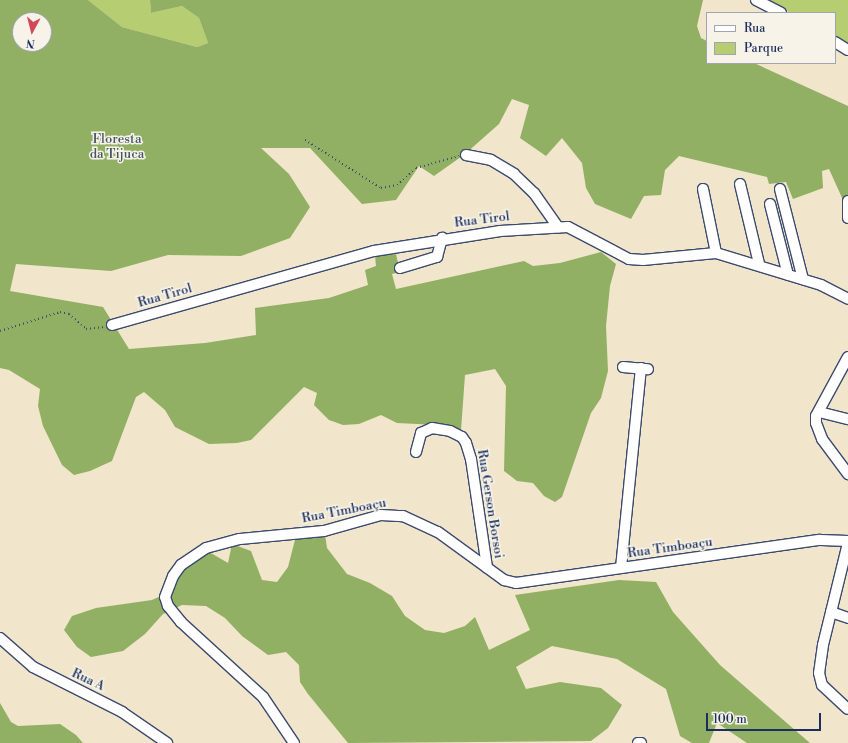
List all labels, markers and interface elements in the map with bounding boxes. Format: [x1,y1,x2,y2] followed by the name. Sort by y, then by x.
[12,12,52,52] north arrow
[706,12,836,64] legend
[744,21,765,36] text: Rua
[25,35,36,50] text: N
[744,41,783,56] text: Parque
[90,132,144,163] park label: Floresta da Tijuca
[453,209,511,231] street label: Rua Tirol
[136,281,194,311] street label: Rua Tirol
[474,448,506,560] street label: Rua Gerson Borsoi
[300,495,388,527] street label: Rua Timboaçu
[627,534,713,562] street label: Rua Timboaçu
[69,666,107,694] street label: Rua A
[708,705,823,731] scale bar
[713,712,747,727] text: 100 m

